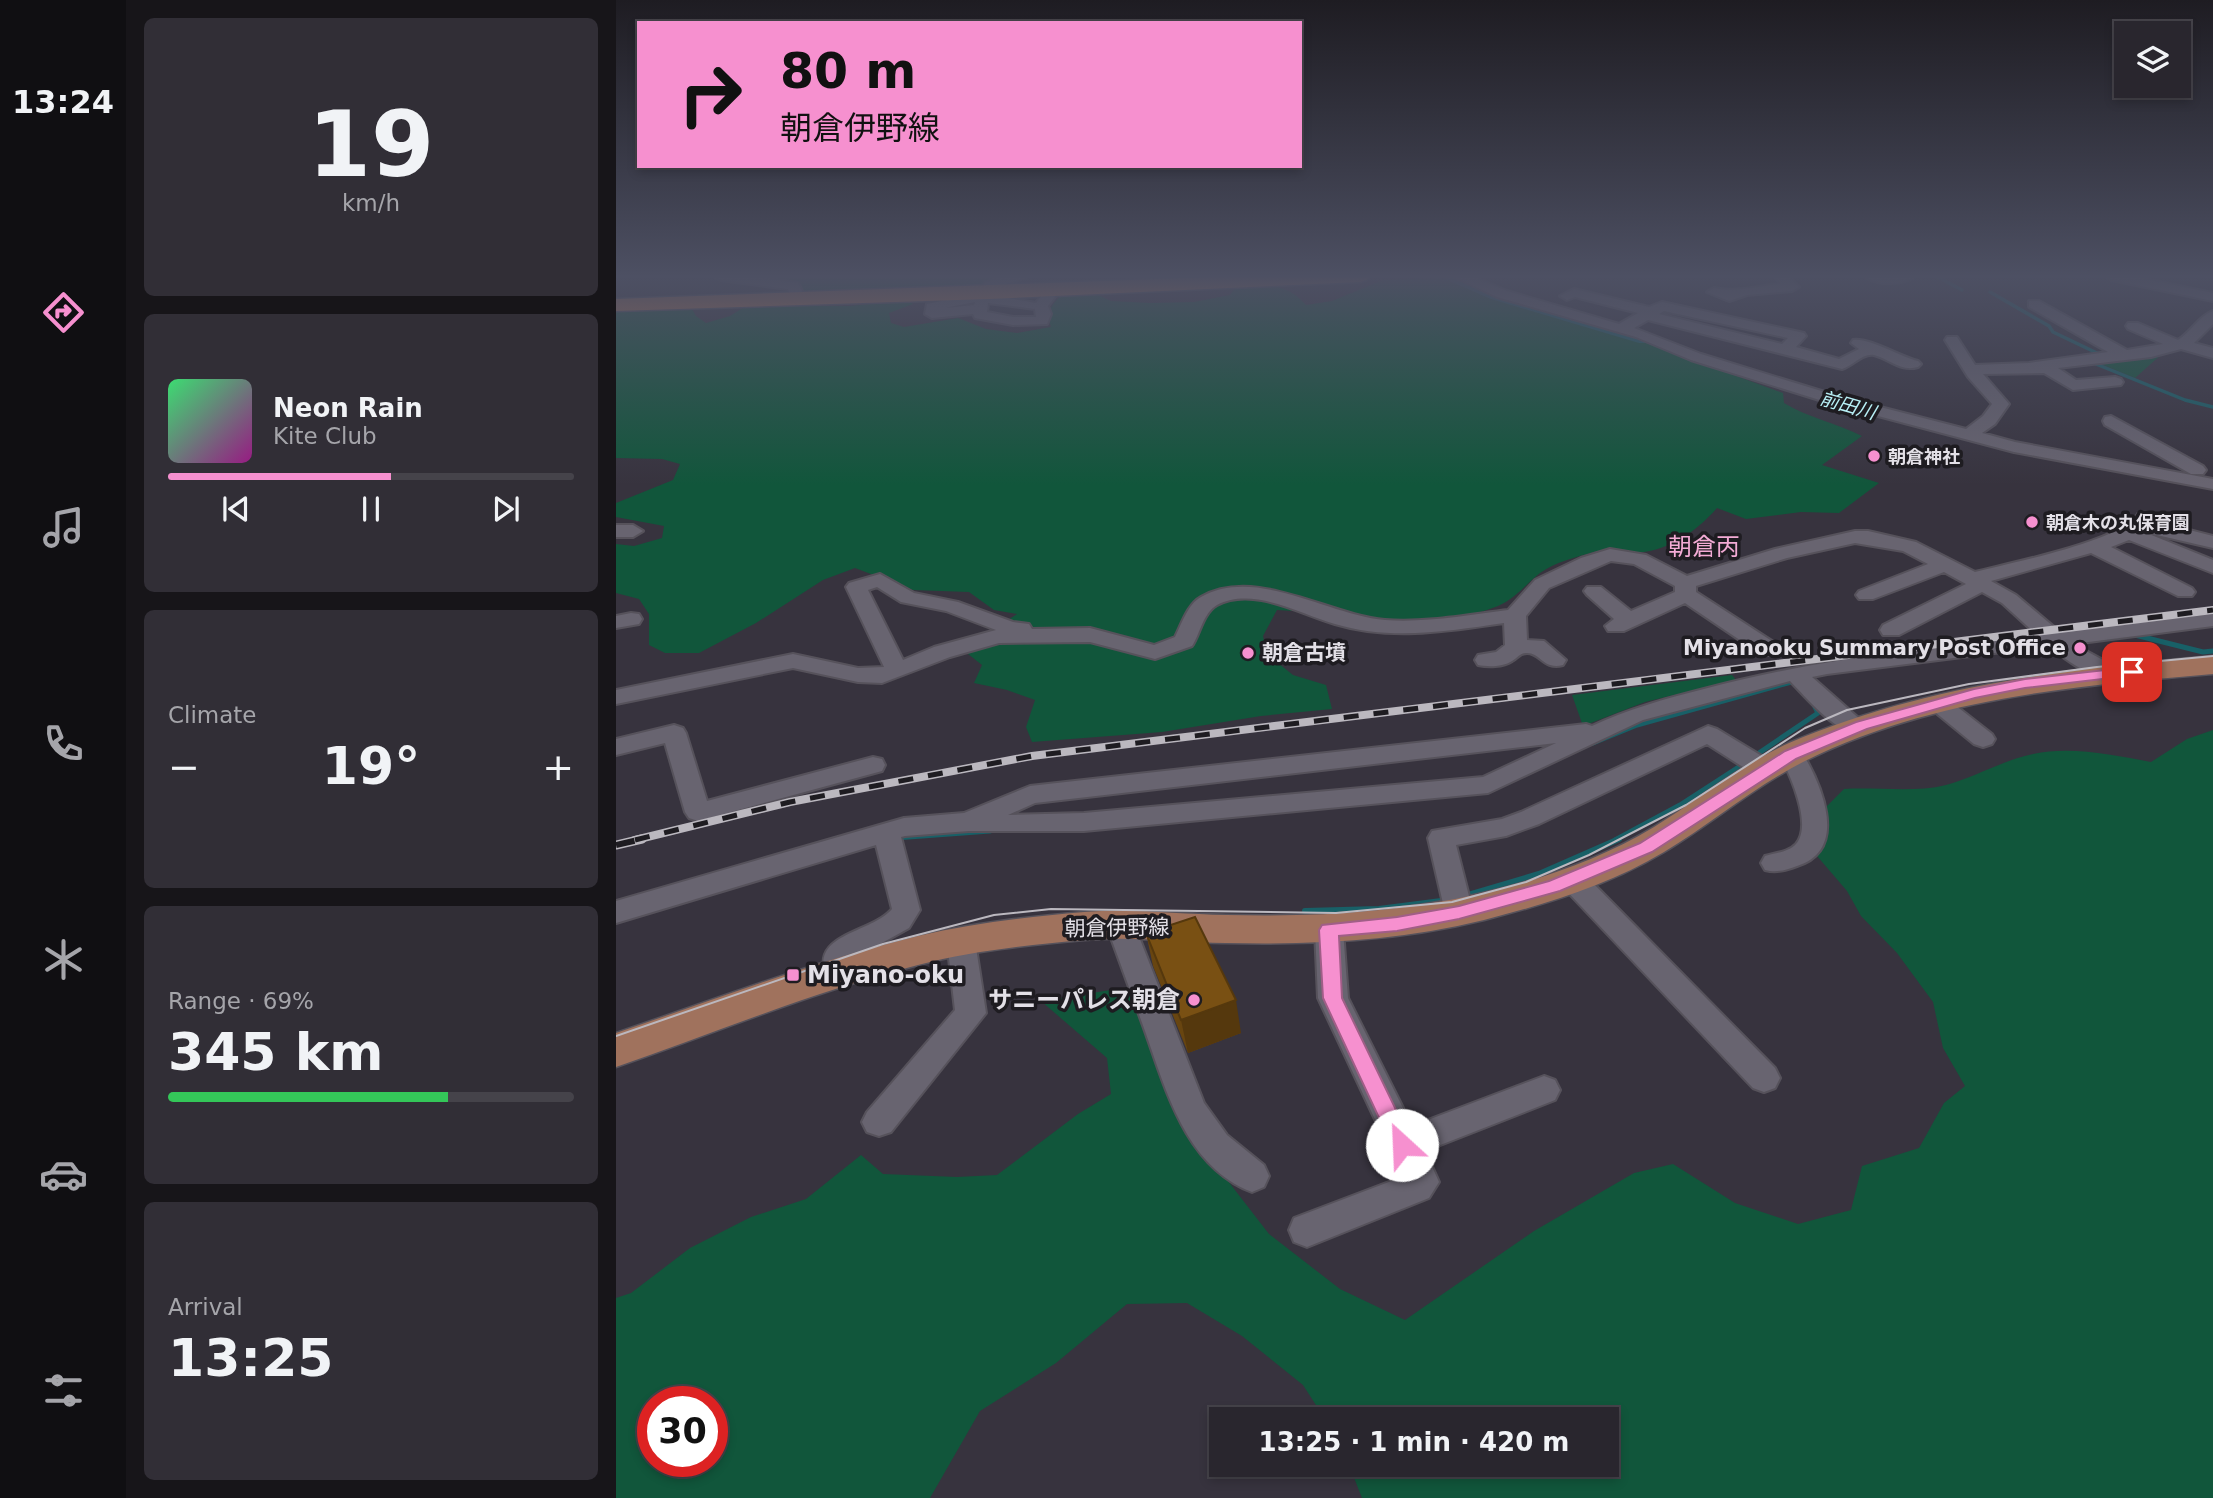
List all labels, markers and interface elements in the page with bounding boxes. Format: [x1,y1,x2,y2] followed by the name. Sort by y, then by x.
[2114,21,2191,98] map controls
[2114,21,2191,98] button: layers
[780,43,916,100] text: 80 m
[665,49,756,140] icon: right
[12,83,114,121] text: 13:24
[308,92,434,197] text: 19
[780,109,940,147] text: 朝倉伊野線
[342,190,400,216] text: km/h
[39,288,88,337] icon: directions
[1818,387,1880,424] water label: 前田川
[273,393,423,423] text: Neon Rain
[273,423,377,449] text: Kite Club
[1888,446,1960,467] place label: 朝倉神社
[1866,448,1882,464] marker: 朝倉神社
[217,490,255,528] icon: previous
[352,490,390,528] icon: pause
[487,490,525,528] icon: next
[39,503,88,552] icon: music
[2046,512,2190,533] place label: 朝倉木の丸保育園
[2024,514,2040,530] marker: 朝倉木の丸保育園
[1668,533,1740,561] district label: 朝倉丙
[1683,636,2066,660] place label: Miyanooku Summary Post Office
[2072,640,2088,656] marker: Miyanooku Summary Post Office
[1262,641,1346,665] place label: 朝倉古墳
[2102,642,2162,702] pin
[1240,645,1256,661] marker: 朝倉古墳
[2113,653,2151,691] icon: arrive
[168,702,257,728] text: Climate
[39,719,88,768] icon: phone
[322,736,420,796] text: 19°
[168,745,200,789] text: −
[542,745,574,789] text: +
[1064,915,1170,941] street label: 朝倉伊野線
[39,935,88,984] icon: climate
[807,961,964,989] place label: Miyano-oku
[785,967,801,983] marker: Miyano-oku
[988,986,1180,1014] place label: サニーパレス朝倉
[168,988,314,1014] text: Range · 69%
[1186,992,1202,1008] marker: サニーパレス朝倉
[168,1022,383,1082] text: 345 km
[1365,1108,1439,1182] position arrow
[39,1150,88,1199] icon: car
[168,1294,243,1320] text: Arrival
[168,1328,334,1388] text: 13:25
[39,1366,88,1415] icon: filters
[637,1386,728,1477] speed limit sign: 30
[1259,1427,1569,1457] text: 13:25 · 1 min · 420 m

